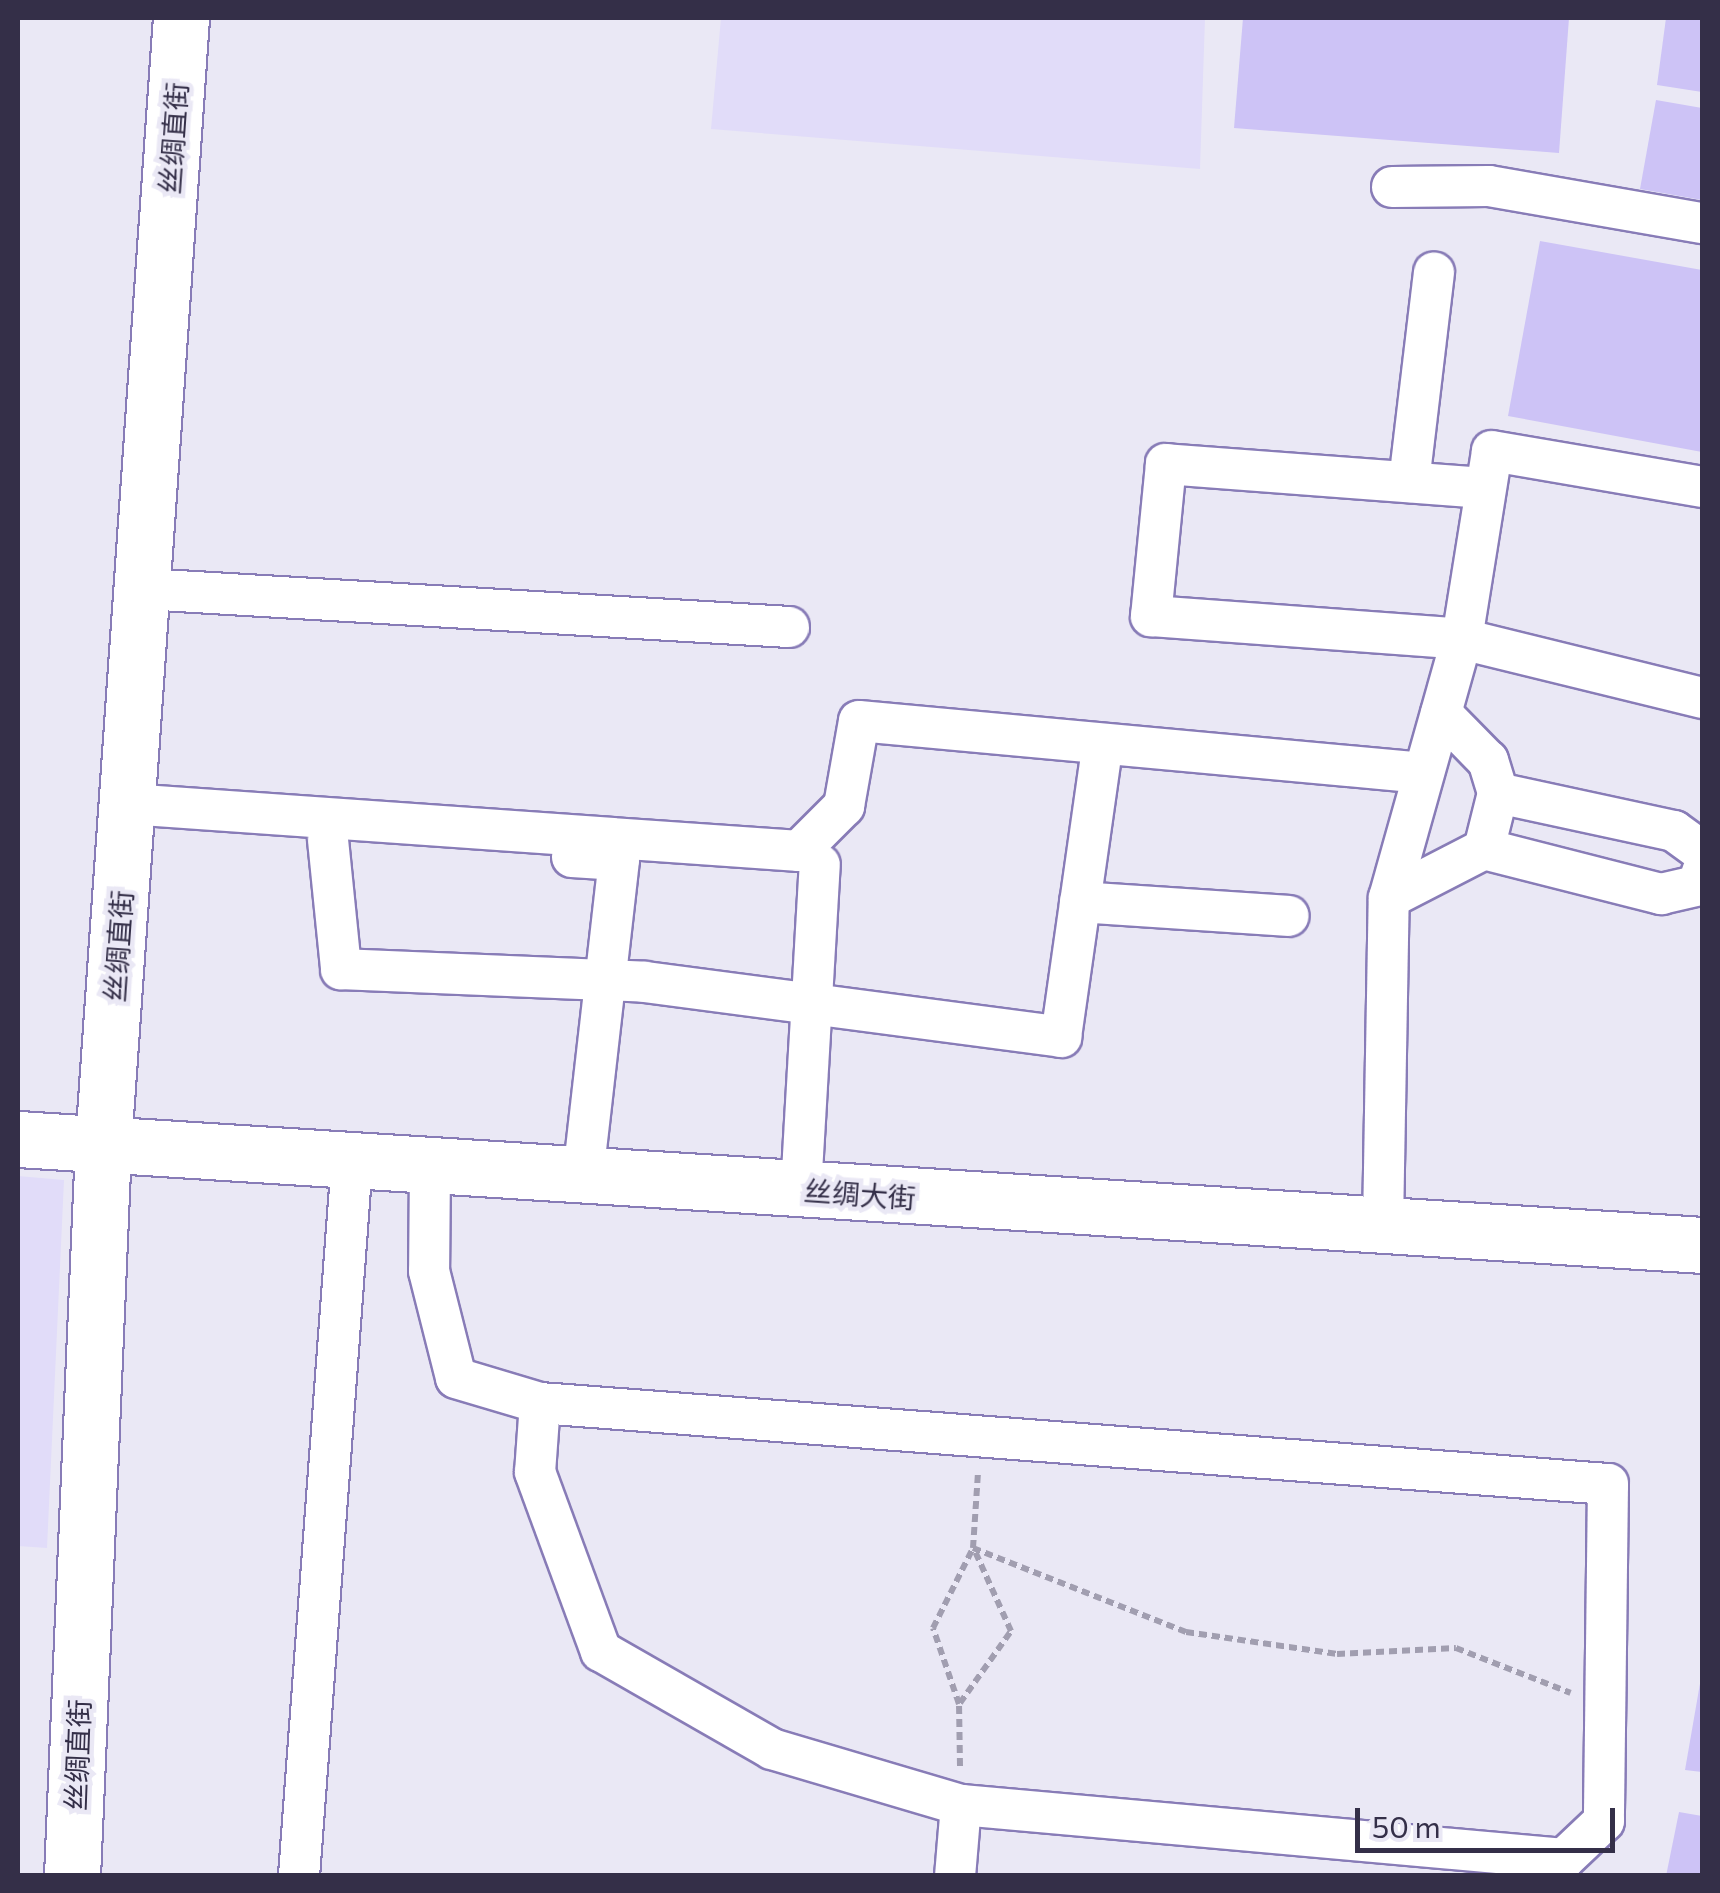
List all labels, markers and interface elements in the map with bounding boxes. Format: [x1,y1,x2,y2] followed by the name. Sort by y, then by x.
[152,81,194,195] street label: 丝绸直街
[97,889,139,1003] street label: 丝绸直街
[803,1173,917,1215] street label: 丝绸大街
[58,1698,96,1812] street label: 丝绸直街
[1360,1788,1620,1850] scale bar
[1372,1807,1441,1844] text: 50 m

